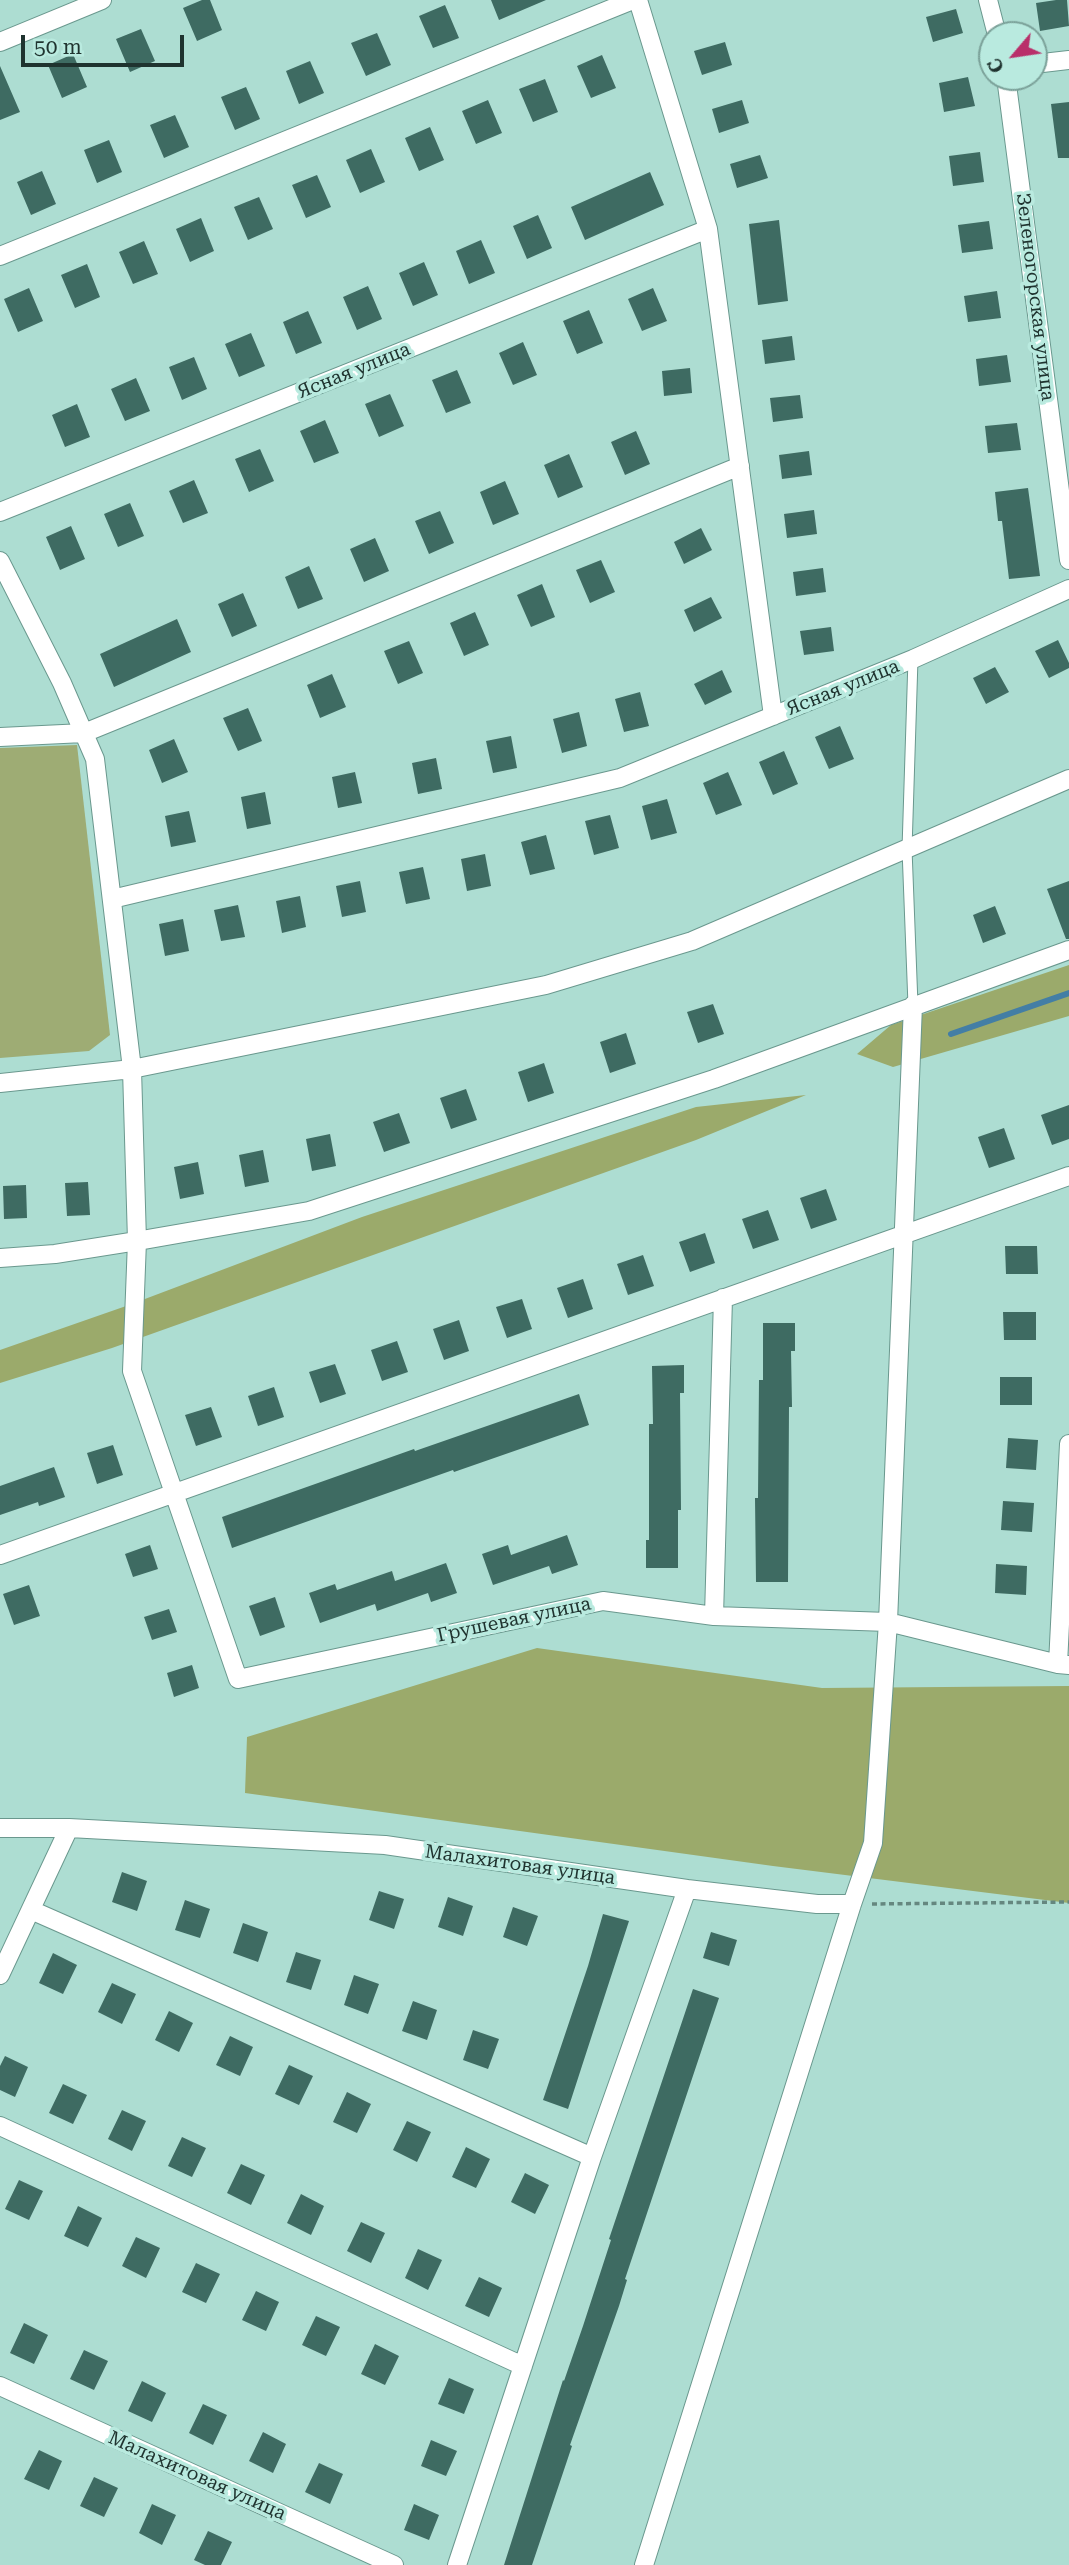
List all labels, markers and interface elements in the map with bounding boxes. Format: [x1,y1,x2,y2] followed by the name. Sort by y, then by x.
[24,21,187,65] scale bar
[978,21,1048,91] north arrow
[34,35,82,59] text: 50 m
[983,54,1009,77] text: С
[1011,192,1059,402] street label: Зеленогорская улица
[294,338,414,404] street label: Ясная улица
[783,655,903,721] street label: Ясная улица
[435,1593,593,1647] street label: Грушевая улица
[423,1840,617,1890] street label: Малахитовая улица
[105,2427,289,2525] street label: Малахитовая улица

